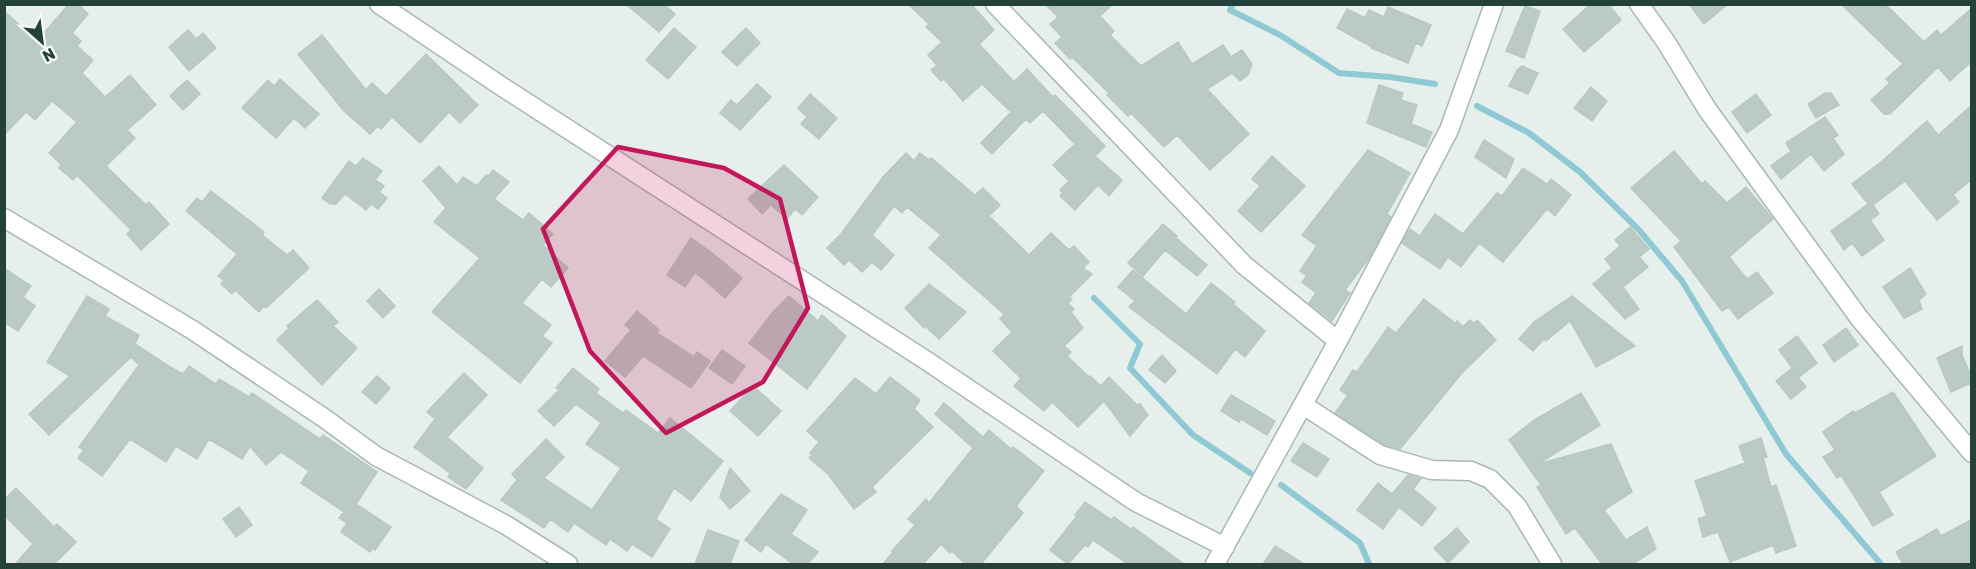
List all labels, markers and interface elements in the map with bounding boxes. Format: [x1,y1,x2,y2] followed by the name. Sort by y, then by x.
[12,12,72,72] north arrow
[39,44,58,66] text: N

